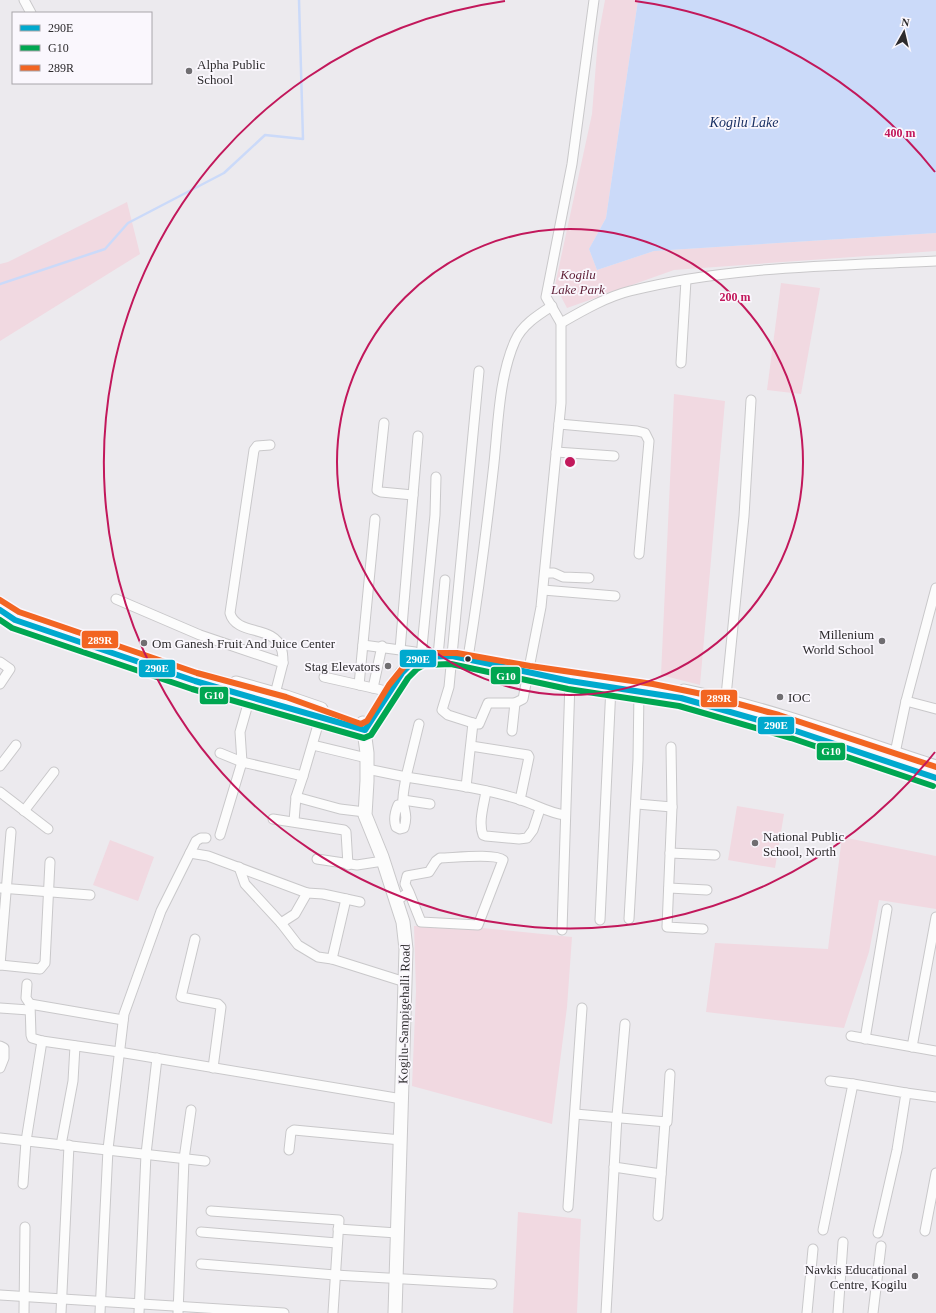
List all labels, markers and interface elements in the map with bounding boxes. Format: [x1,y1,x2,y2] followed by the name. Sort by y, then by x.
[12,12,152,84] legend
[884,12,924,52] north arrow
[901,16,910,29] text: N
[48,21,73,35] text: 290E
[48,41,69,55] text: G10
[197,57,265,87] place label: Alpha Public School
[48,61,74,75] text: 289R
[184,66,194,76] marker: Alpha Public School
[709,115,778,130] water label: Kogilu Lake
[885,126,916,140] text: 400 m
[550,267,605,297] park label: Kogilu Lake Park
[720,290,751,304] text: 200 m
[563,455,577,469] centre of rings
[802,627,874,657] place label: Millenium World School
[81,630,119,649] line badge: 289R
[88,634,113,646] text: 289R
[152,636,336,651] place label: Om Ganesh Fruit And Juice Center
[877,636,887,646] marker: Millenium World School
[139,638,149,648] marker: Om Ganesh Fruit And Juice Center
[399,649,437,668] line badge: 290E
[406,653,430,665] text: 290E
[463,654,473,664] unlabelled marker
[138,659,176,678] line badge: 290E
[305,659,380,674] place label: Stag Elevators
[383,661,393,671] marker: Stag Elevators
[145,662,169,674] text: 290E
[490,666,521,685] line badge: G10
[496,670,516,682] text: G10
[199,686,229,705] line badge: G10
[204,689,224,701] text: G10
[700,689,738,708] line badge: 289R
[788,690,810,705] place label: IOC
[707,692,732,704] text: 289R
[775,692,785,702] marker: IOC
[757,716,795,735] line badge: 290E
[764,719,788,731] text: 290E
[816,742,846,761] line badge: G10
[821,745,841,757] text: G10
[763,829,844,859] place label: National Public School, North
[750,838,760,848] marker: National Public School, North
[395,944,413,1084] street label: Kogilu-Sampigehalli Road
[805,1262,907,1292] place label: Navkis Educational Centre, Kogilu
[910,1271,920,1281] marker: Navkis Educational Centre, Kogilu

